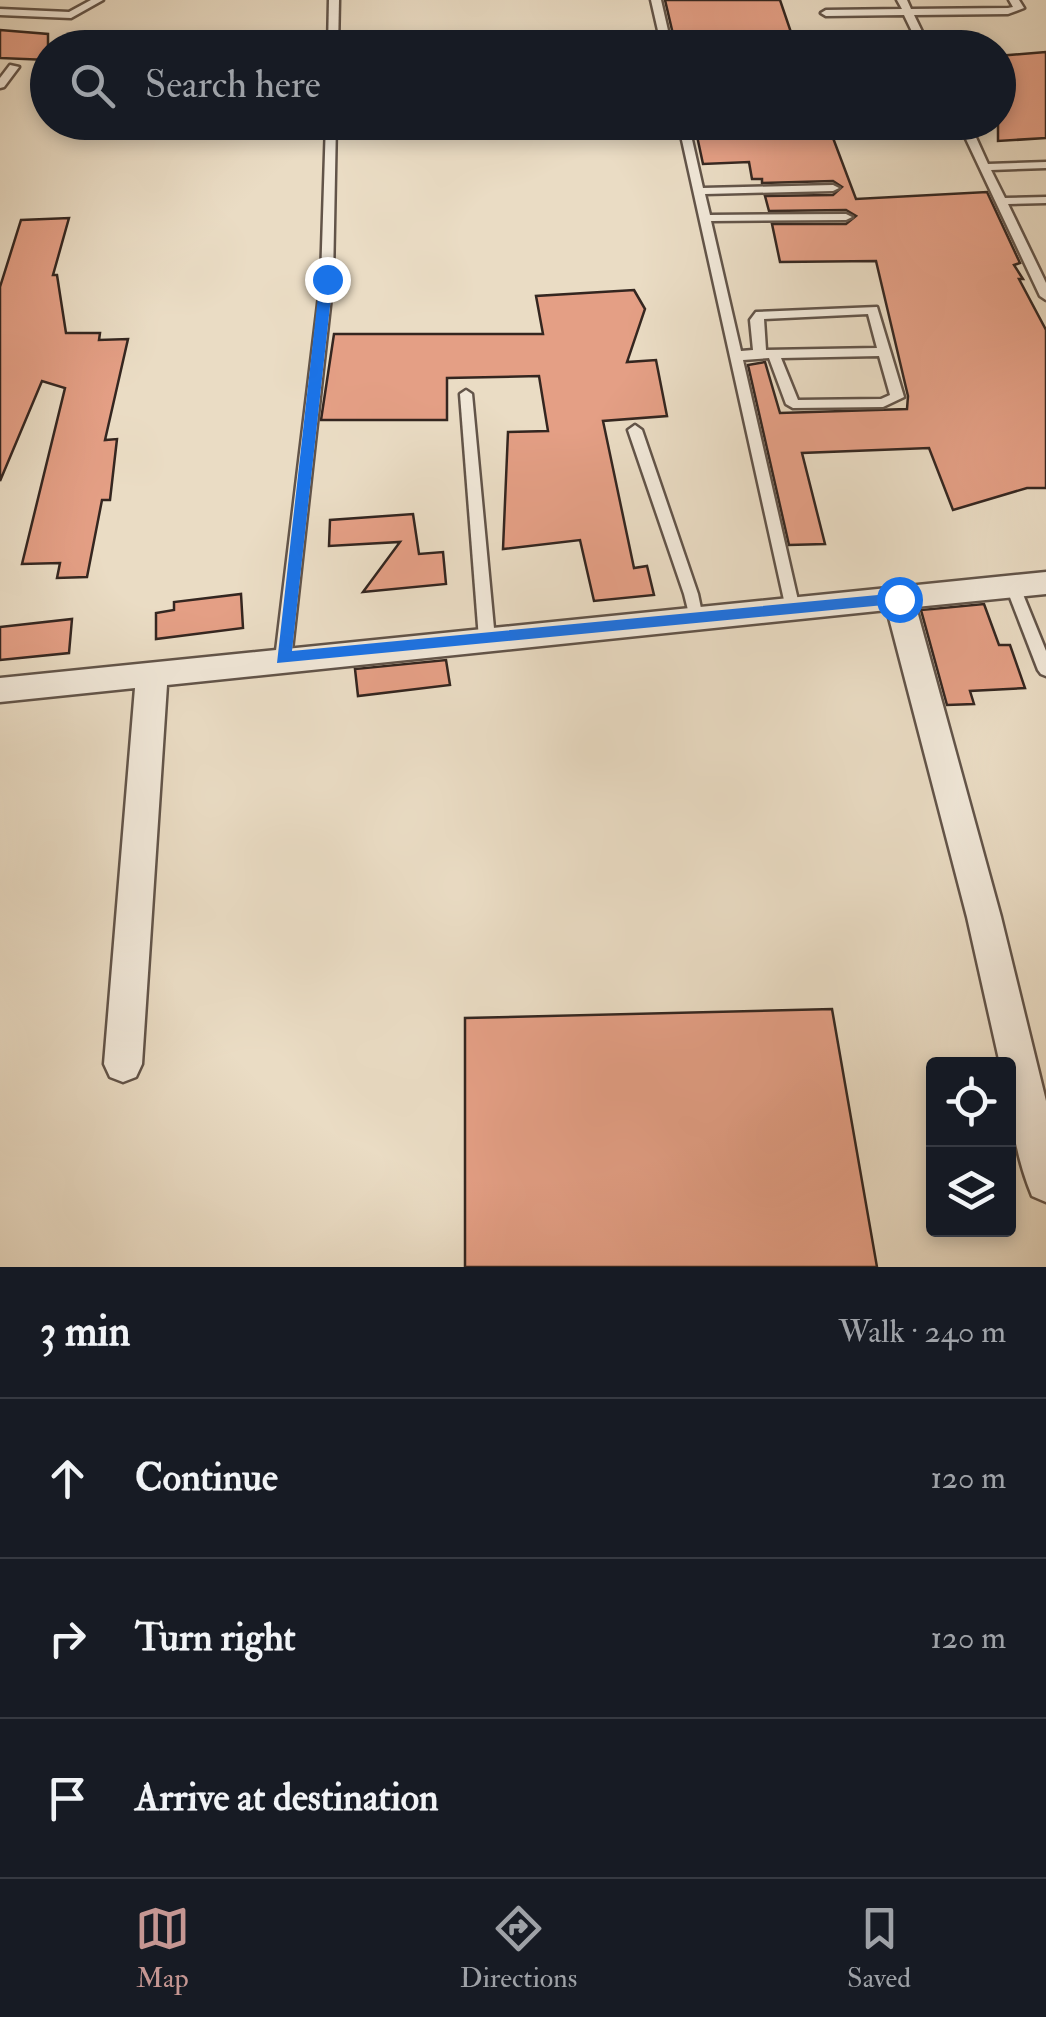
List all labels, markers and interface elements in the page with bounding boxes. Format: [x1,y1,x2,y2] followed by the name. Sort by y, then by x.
[30,30,1016,140] search box
[65,58,120,113] icon: search
[145,61,321,109] text: Search here
[305,257,351,303] route end
[877,577,923,623] route start
[926,1057,1016,1237] map controls
[926,1057,1016,1147] button: locate
[926,1147,1016,1237] button: layers
[40,1306,130,1358] text: 3 min
[838,1312,1006,1352] text: Walk · 240 m
[40,1451,95,1506] icon: ahead
[135,1454,278,1502] text: Continue
[930,1458,1006,1498] text: 120 m
[40,1611,95,1666] icon: right
[135,1614,296,1662] text: Turn right
[930,1618,1006,1658] text: 120 m
[40,1771,95,1826] icon: arrive
[135,1774,439,1822] text: Arrive at destination
[135,1901,190,1996] tab: Map
[460,1901,577,1996] tab: Directions
[847,1901,911,1996] tab: Saved

